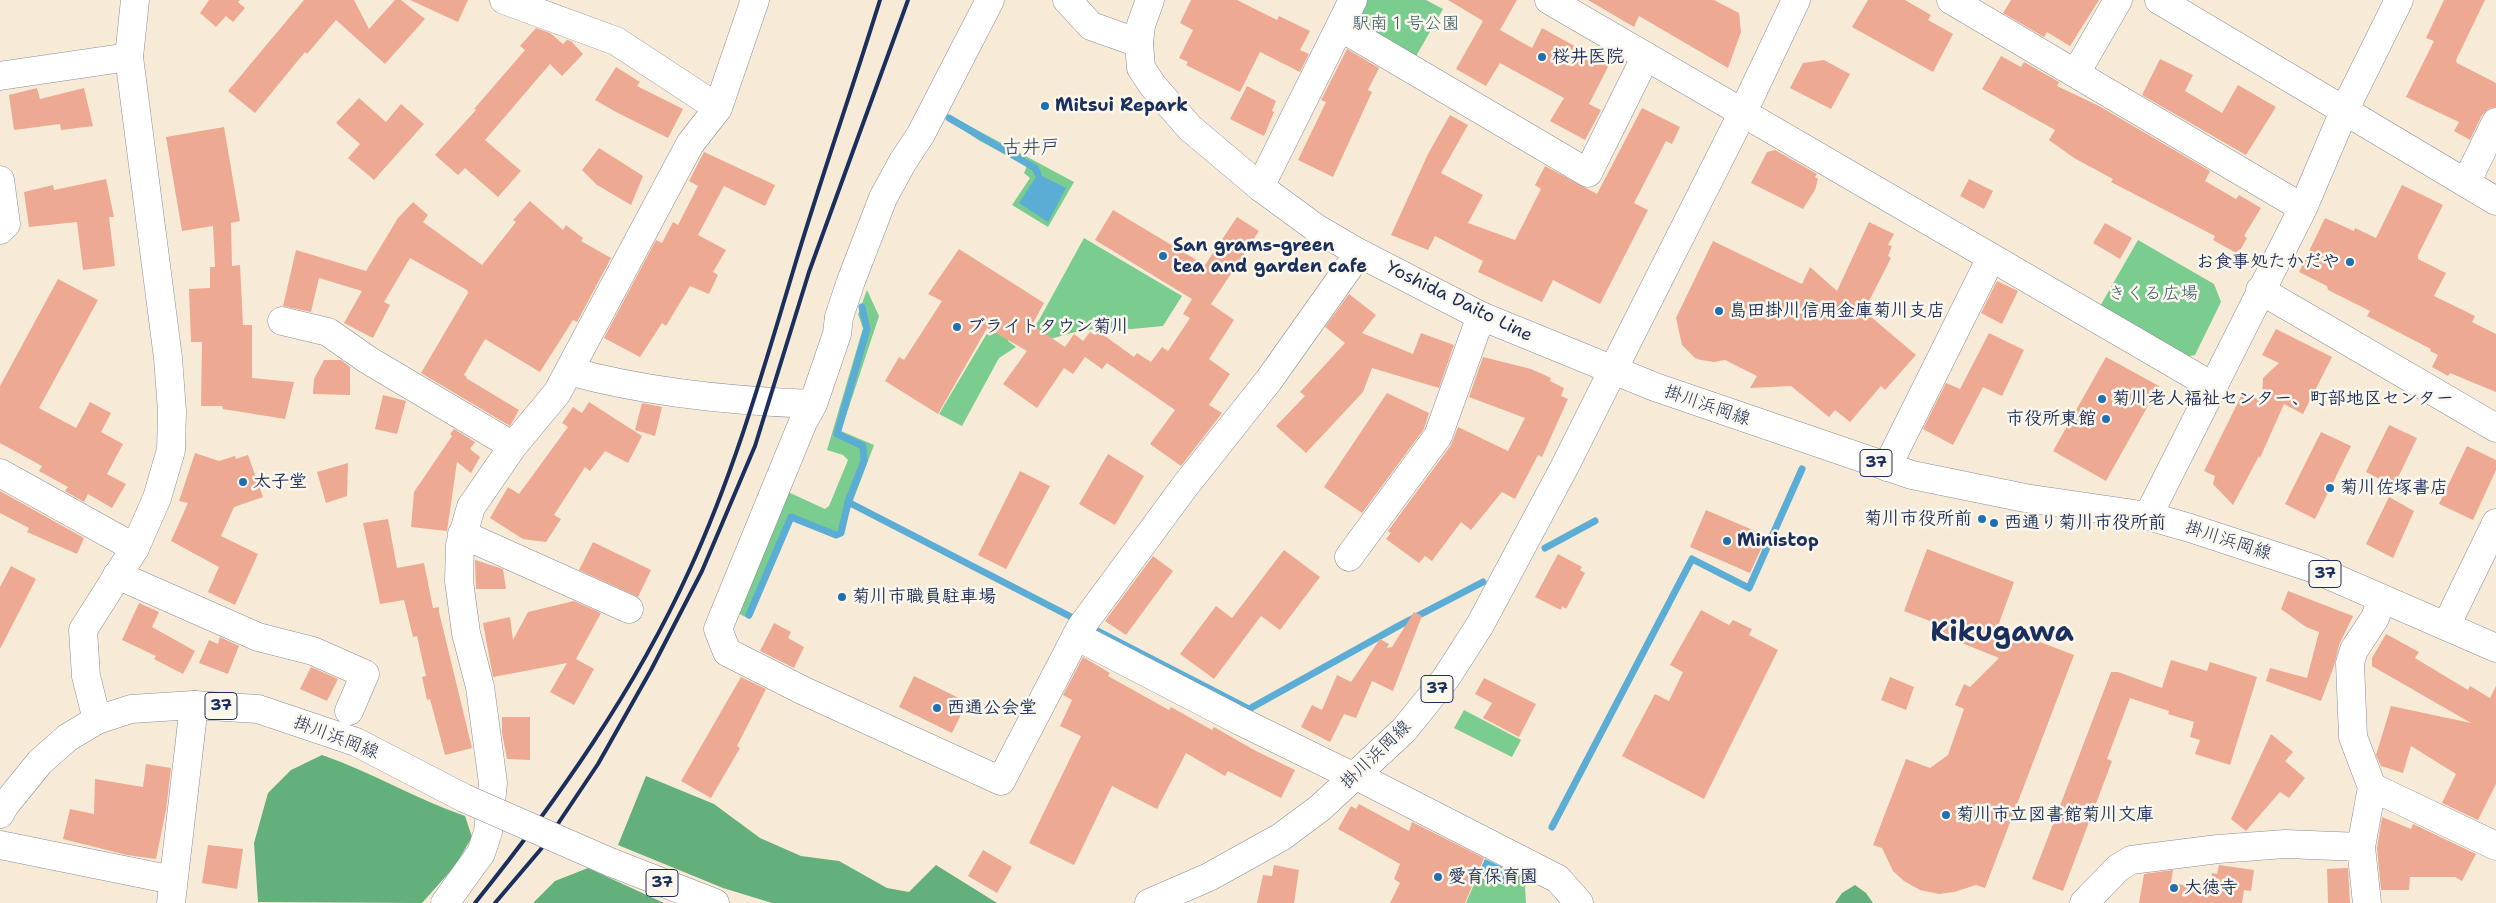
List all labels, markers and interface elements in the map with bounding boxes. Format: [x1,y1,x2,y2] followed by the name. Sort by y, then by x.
[1352,13,1460,35] park label: 駅南１号公園
[1552,46,1624,68] place label: 桜井医院
[1536,51,1548,63] marker: 桜井医院
[1055,95,1188,117] place label: Mitsui Repark
[1039,100,1051,112] marker: Mitsui Repark
[1003,137,1059,159] district label: 古井戸
[1173,235,1367,278] place label: San grams-green tea and garden cafe
[1157,250,1169,262] marker: San grams-green tea and garden cafe
[2196,251,2340,273] place label: お食事処たかだや
[2344,256,2356,268] marker: お食事処たかだや
[1382,257,1536,347] street label: Yoshida Daito Line
[2108,283,2198,305] park label: きくる広場
[1729,300,1945,322] place label: 島田掛川信用金庫菊川支店
[1713,305,1725,317] marker: 島田掛川信用金庫菊川支店
[967,316,1129,338] place label: ブライトタウン菊川
[951,321,963,333] marker: ブライトタウン菊川
[1661,381,1753,431] street label: 掛川浜岡線
[2112,388,2454,410] place label: 菊川老人福祉センター、町部地区センター
[2096,393,2108,405] marker: 菊川老人福祉センター、町部地区センター
[2006,408,2096,430] place label: 市役所東館
[2100,413,2112,425] marker: 市役所東館
[1860,449,1892,476] road number: 37
[253,471,307,493] place label: 太子堂
[237,476,249,488] marker: 太子堂
[2340,477,2448,499] place label: 菊川佐塚書店
[2324,482,2336,494] marker: 菊川佐塚書店
[1864,508,1972,530] place label: 菊川市役所前
[2004,512,2166,534] place label: 西通り菊川市役所前
[1976,513,1988,525] marker: 菊川市役所前
[1988,517,2000,529] marker: 西通り菊川市役所前
[2182,517,2274,565] street label: 掛川浜岡線
[1737,530,1819,552] place label: Ministop
[1721,535,1733,547] marker: Ministop
[2309,560,2341,588] road number: 37
[852,586,996,608] place label: 菊川市職員駐車場
[836,591,848,603] marker: 菊川市職員駐車場
[1930,617,2074,651] district label: Kikugawa
[1421,676,1453,702] road number: 37
[205,692,237,719] road number: 37
[947,697,1037,719] place label: 西通公会堂
[931,702,943,714] marker: 西通公会堂
[290,712,382,764] street label: 掛川浜岡線
[1336,716,1416,794] street label: 掛川浜岡線
[1956,804,2154,826] place label: 菊川市立図書館菊川文庫
[1940,809,1952,821] marker: 菊川市立図書館菊川文庫
[1448,866,1538,888] place label: 愛育保育園
[646,870,678,896] road number: 37
[1432,871,1444,883] marker: 愛育保育園
[2184,877,2238,899] place label: 大徳寺
[2168,882,2180,894] marker: 大徳寺

